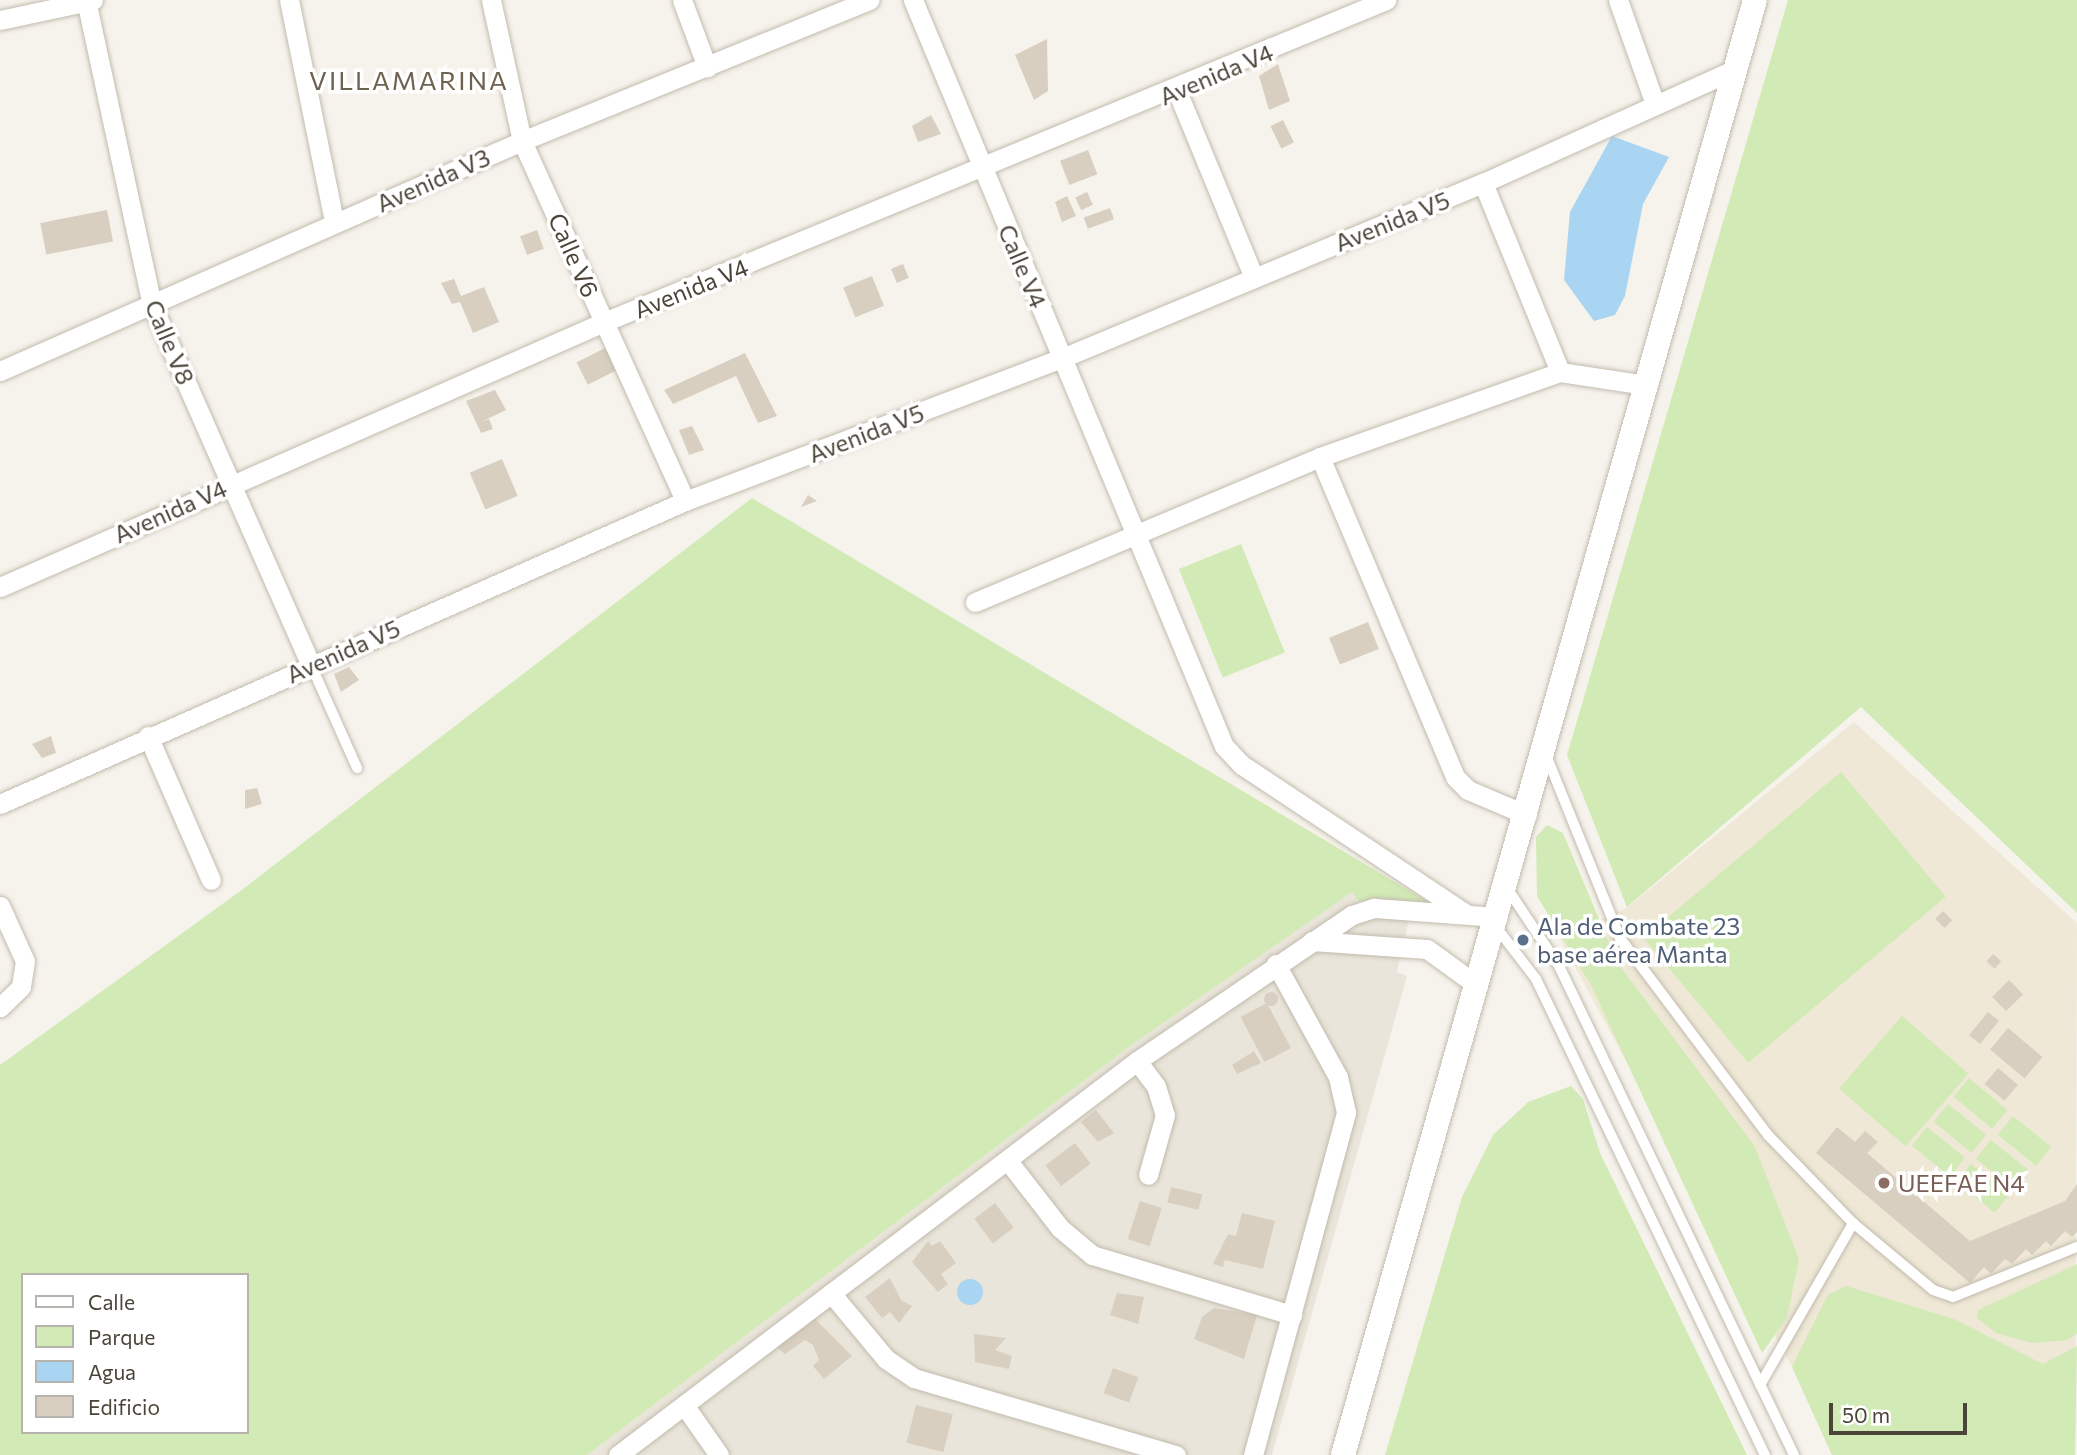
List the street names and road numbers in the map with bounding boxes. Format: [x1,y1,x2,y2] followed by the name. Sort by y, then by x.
[1155,37,1277,111] street label: Avenida V4
[372,142,494,218] street label: Avenida V3
[1330,185,1454,257] street label: Avenida V5
[543,209,605,301] street label: Calle V6
[993,220,1053,312] street label: Calle V4
[630,252,752,324] street label: Avenida V4
[139,295,201,389] street label: Calle V8
[804,398,928,468] street label: Avenida V5
[109,473,231,549] street label: Avenida V4
[282,613,404,689] street label: Avenida V5

